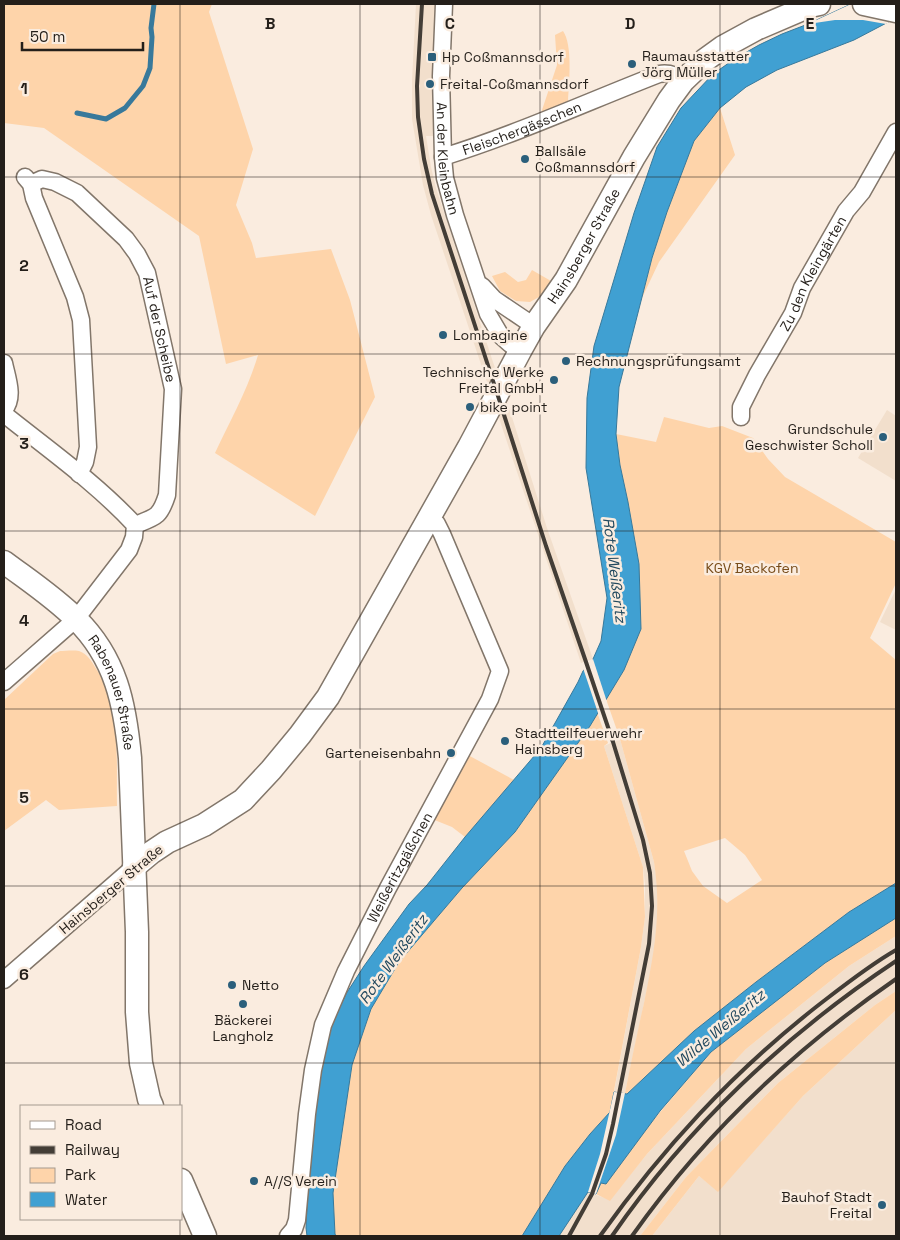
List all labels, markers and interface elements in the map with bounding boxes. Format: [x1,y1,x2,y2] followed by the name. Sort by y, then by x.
[265,13,275,34] text: B
[445,13,455,34] text: C
[625,13,635,34] text: D
[806,13,815,34] text: E
[22,20,144,52] scale bar
[30,27,65,46] text: 50 m
[642,47,749,81] place label: Raumausstatter Jörg Müller
[442,48,564,66] place label: Hp Coßmannsdorf
[426,51,438,63] marker: Hp Coßmannsdorf
[626,58,638,70] marker: Raumausstatter Jörg Müller
[440,75,589,93] place label: Freital-Coßmannsdorf
[20,78,28,99] text: 1
[424,78,436,90] marker: Freital-Coßmannsdorf
[460,97,584,159] street label: Fleischergässchen
[433,102,464,217] street label: An der Kleinbahn
[535,142,635,176] place label: Ballsäle Coßmannsdorf
[519,153,531,165] marker: Ballsäle Coßmannsdorf
[543,185,624,307] street label: Hainsberger Straße
[776,213,850,334] street label: Zu den Kleingärten
[19,255,29,276] text: 2
[139,275,180,384] street label: Auf der Scheibe
[453,326,527,344] place label: Lombagine
[437,329,449,341] marker: Lombagine
[576,352,741,370] place label: Rechnungsprüfungsamt
[560,355,572,367] marker: Rechnungsprüfungsamt
[423,363,544,397] place label: Technische Werke Freital GmbH
[548,374,560,386] marker: Technische Werke Freital GmbH
[480,398,547,416] place label: bike point
[464,401,476,413] marker: bike point
[745,420,873,454] place label: Grundschule Geschwister Scholl
[877,431,889,443] marker: Grundschule Geschwister Scholl
[19,433,29,454] text: 3
[599,516,631,625] water label: Rote Weißeritz
[706,559,798,577] park label: KGV Backofen
[19,610,29,631] text: 4
[84,631,138,751] street label: Rabenauer Straße
[515,724,642,758] place label: Stadtteilfeuerwehr Hainsberg
[499,735,511,747] marker: Stadtteilfeuerwehr Hainsberg
[325,744,441,762] place label: Garteneisenbahn
[445,747,457,759] marker: Garteneisenbahn
[19,787,29,808] text: 5
[363,809,436,926] street label: Weißeritzgäßchen
[55,840,167,938] street label: Hainsberger Straße
[354,910,432,1007] water label: Rote Weißeritz
[19,964,29,985] text: 6
[242,976,279,994] place label: Netto
[226,979,238,991] marker: Netto
[672,984,769,1071] water label: Wilde Weißeritz
[237,998,249,1010] marker: Bäckerei Langholz
[212,1011,274,1045] place label: Bäckerei Langholz
[20,1105,182,1220] legend
[65,1115,102,1134] text: Road
[65,1140,120,1159] text: Railway
[65,1165,96,1184] text: Park
[264,1172,337,1190] place label: A//S Verein
[248,1175,260,1187] marker: A//S Verein
[781,1188,872,1222] place label: Bauhof Stadt Freital
[65,1190,108,1209] text: Water
[876,1199,888,1211] marker: Bauhof Stadt Freital

